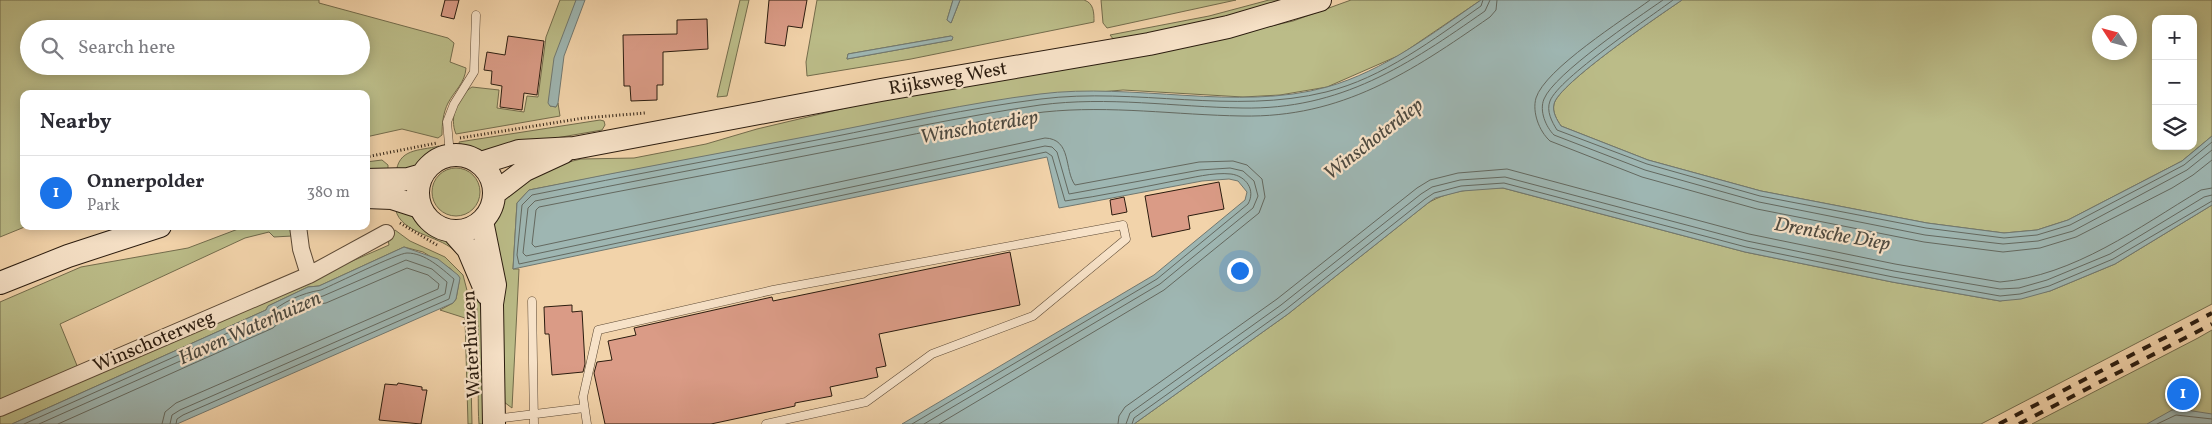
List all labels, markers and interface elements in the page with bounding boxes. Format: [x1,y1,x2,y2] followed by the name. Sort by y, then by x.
[2092,15,2137,60] north arrow
[2152,15,2197,150] map controls
[2152,15,2197,60] button: +
[20,20,370,75] search box
[38,34,66,62] icon: search
[78,35,175,61] text: Search here
[887,56,1010,102] street label: Rijksweg West
[2152,60,2197,105] button: −
[1318,92,1430,188] water label: Winschoterdiep
[918,104,1041,152] water label: Winschoterdiep
[2152,105,2197,150] button: layers
[40,108,111,137] text: Nearby
[87,169,204,195] text: Onnerpolder
[53,182,59,204] text: 1
[307,182,350,204] text: 380 m
[87,195,120,217] text: Park
[1772,211,1893,259] water label: Drentsche Diep
[1227,258,1253,284] your location
[174,285,326,373] water label: Haven Waterhuizen
[456,289,488,399] street label: Waterhuizen
[89,305,219,379] street label: Winschoterweg
[2167,375,2199,413] pin: 1

